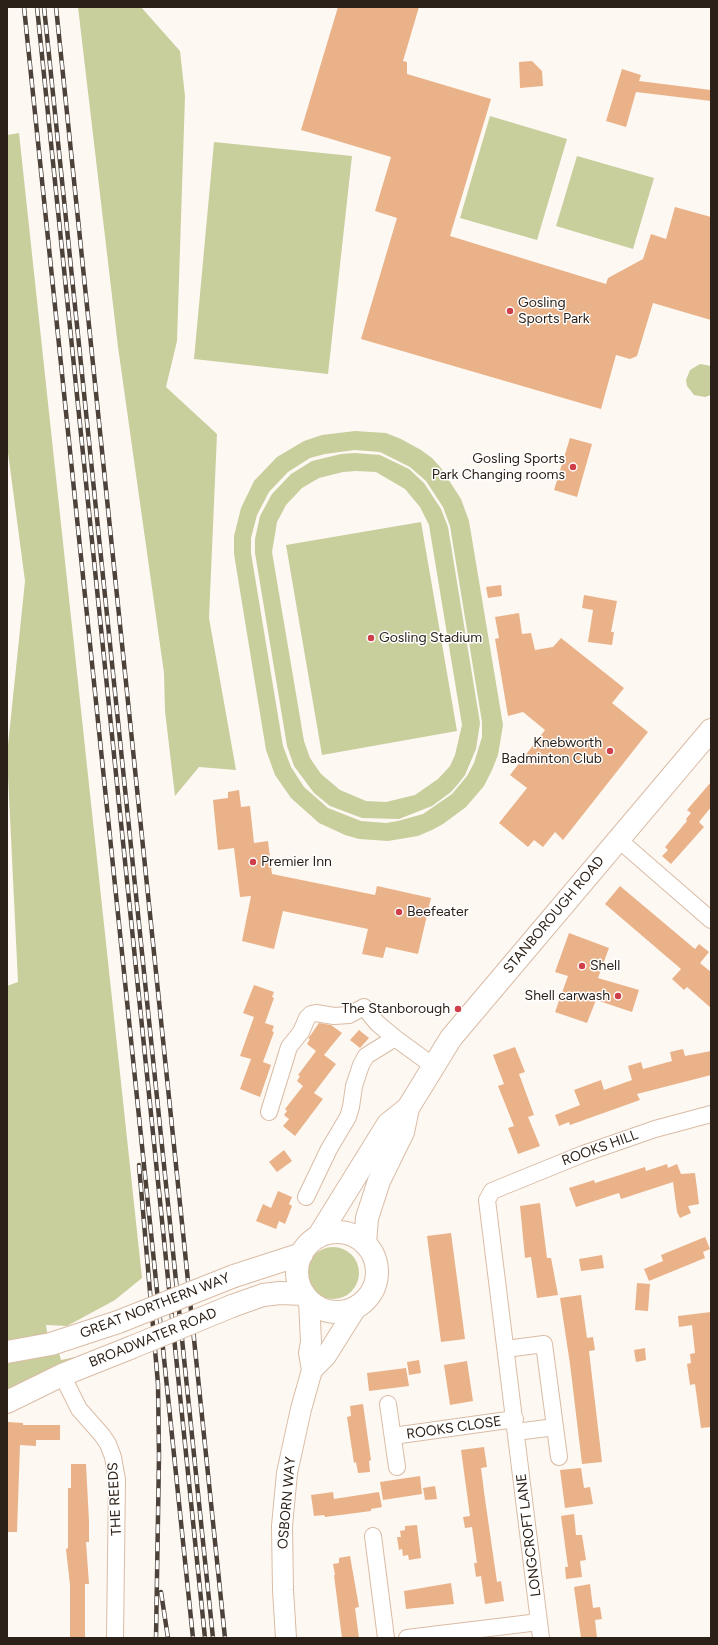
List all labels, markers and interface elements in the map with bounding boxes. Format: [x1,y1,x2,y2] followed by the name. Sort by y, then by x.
[518,295,590,328] place label: Gosling Sports Park
[505,306,515,316] marker: Gosling Sports Park
[432,451,565,484] place label: Gosling Sports Park Changing rooms
[568,462,578,472] marker: Gosling Sports Park Changing rooms
[379,630,482,646] place label: Gosling Stadium
[366,633,376,643] marker: Gosling Stadium
[501,735,602,768] place label: Knebworth Badminton Club
[605,746,615,756] marker: Knebworth Badminton Club
[500,853,608,977] street label: STANBOROUGH ROAD
[261,854,332,870] place label: Premier Inn
[248,857,258,867] marker: Premier Inn
[407,904,468,920] place label: Beefeater
[394,907,404,917] marker: Beefeater
[590,958,620,974] place label: Shell
[577,961,587,971] marker: Shell
[525,988,610,1004] place label: Shell carwash
[613,991,623,1001] marker: Shell carwash
[342,1001,450,1017] place label: The Stanborough
[453,1004,463,1014] marker: The Stanborough
[560,1126,640,1170] street label: ROOKS HILL
[78,1270,232,1342] street label: GREAT NORTHERN WAY
[87,1305,219,1371] street label: BROADWATER ROAD
[405,1413,503,1443] street label: ROOKS CLOSE
[275,1456,299,1550] street label: OSBORN WAY
[105,1462,125,1536] street label: THE REEDS
[513,1473,545,1597] street label: LONGCROFT LANE

